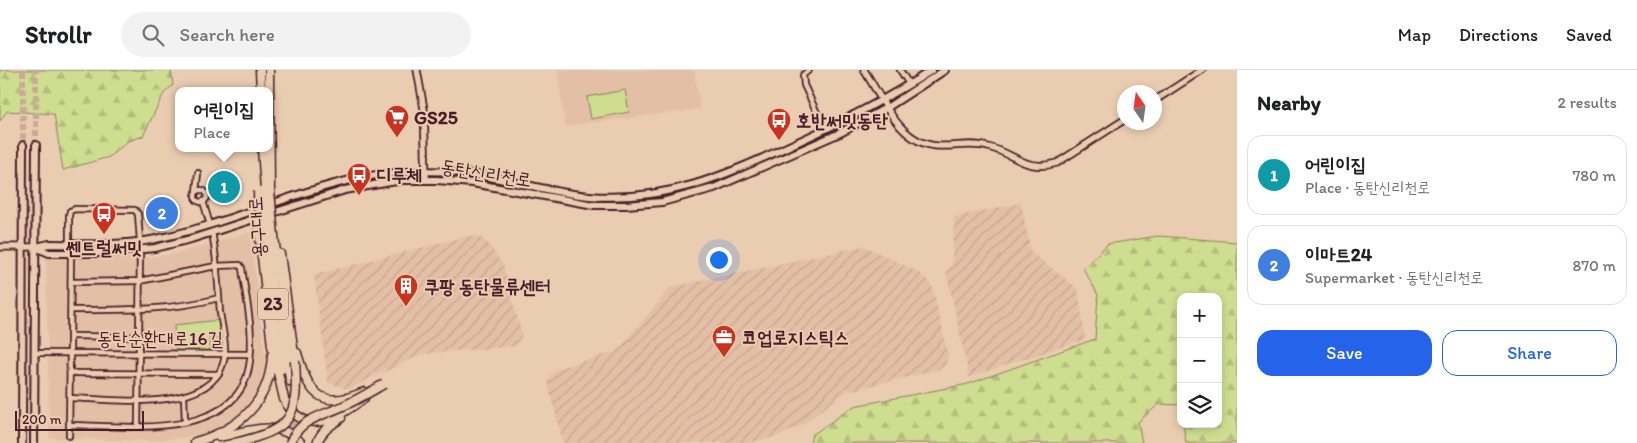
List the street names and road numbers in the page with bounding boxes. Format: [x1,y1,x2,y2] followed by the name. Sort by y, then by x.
[439,154,533,192] street label: 동탄신리천로
[243,196,271,258] street label: 용구대로
[258,288,288,320] road number: 23
[97,327,223,350] street label: 동탄순환대로16길

